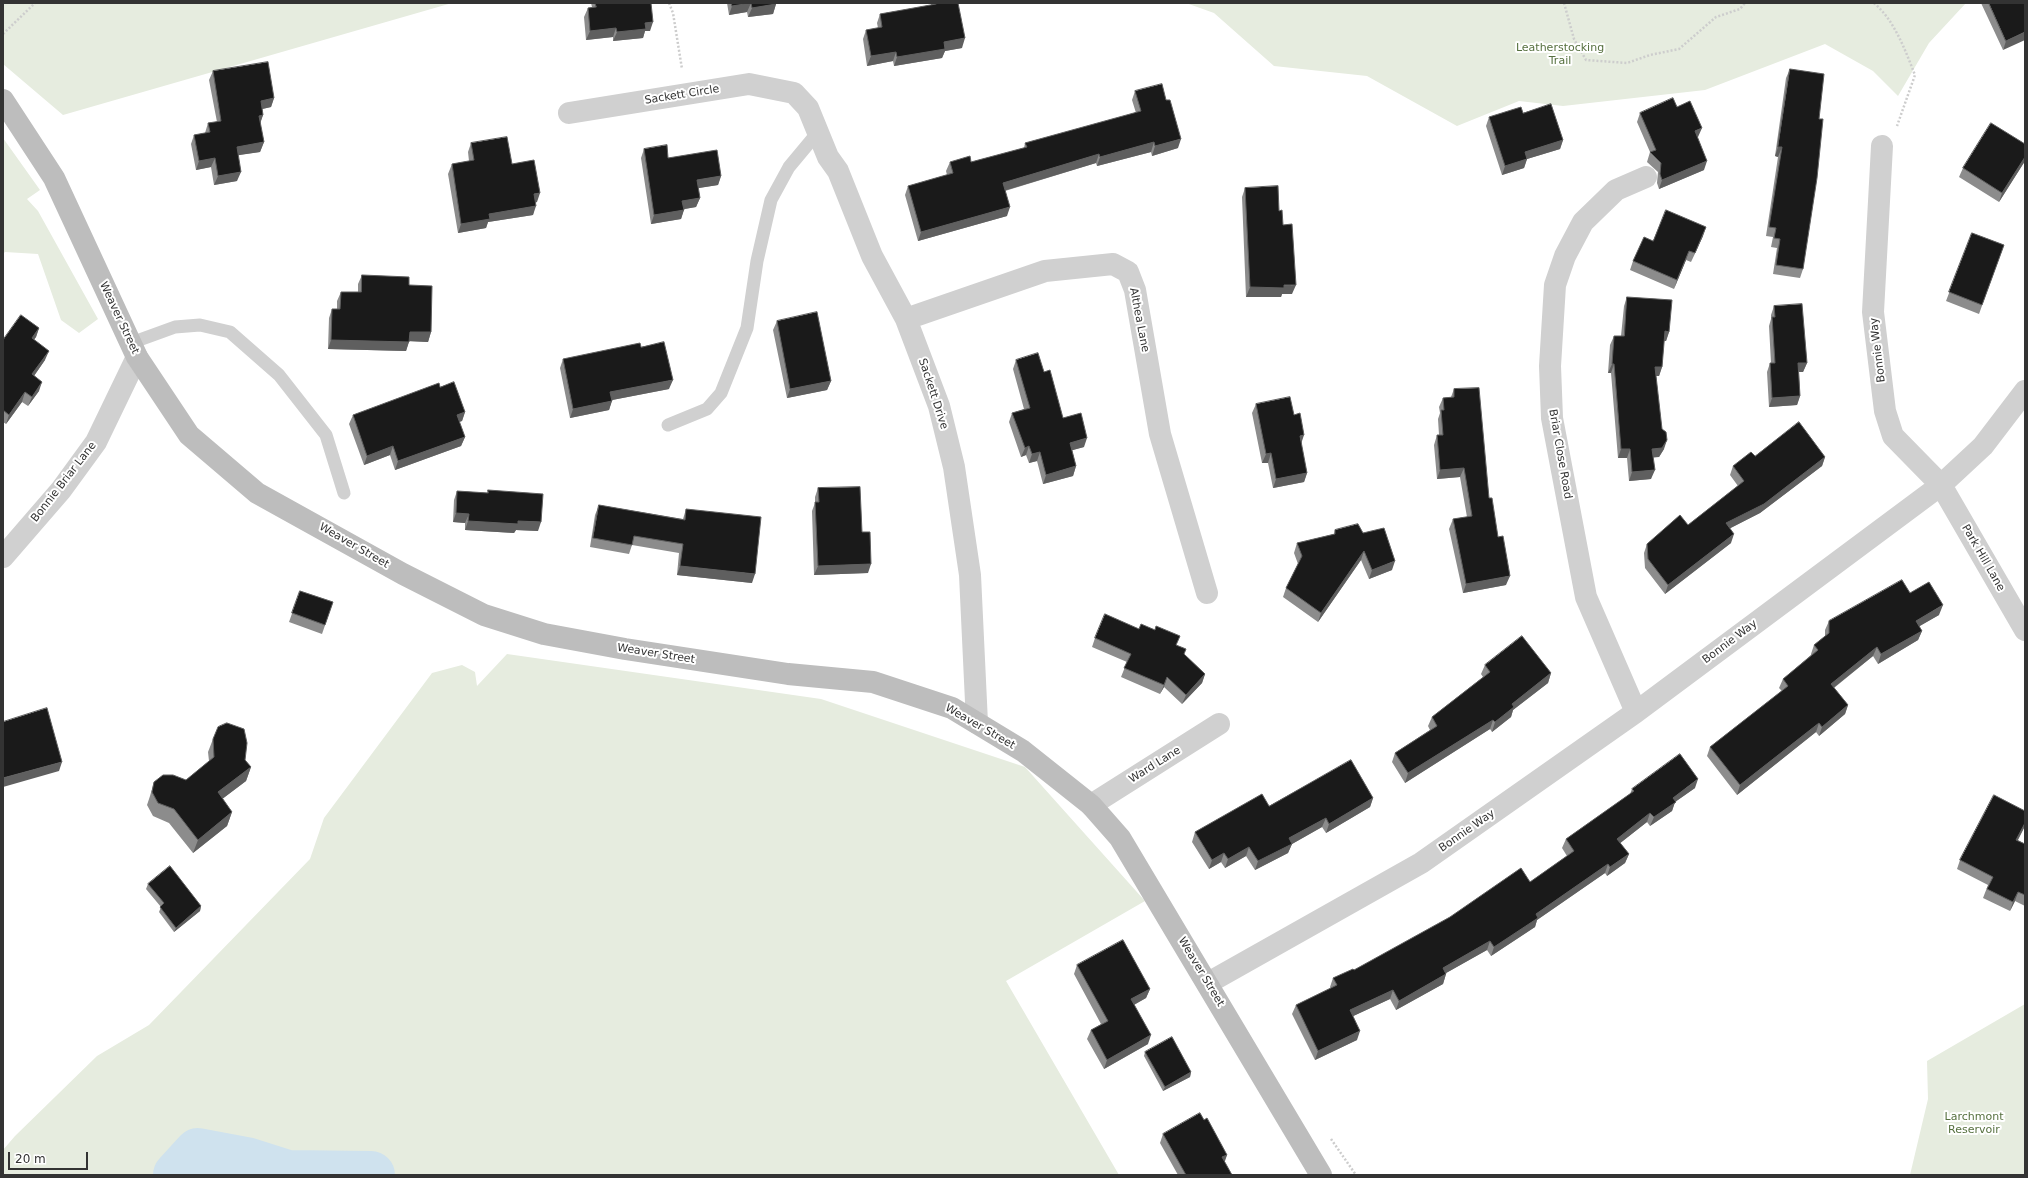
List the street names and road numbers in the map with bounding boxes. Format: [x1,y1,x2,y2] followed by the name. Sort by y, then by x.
[644,83,720,107] street label: Sackett Circle
[96,280,142,356] street label: Weaver Street
[1126,287,1152,353] street label: Althea Lane
[1867,317,1889,383] street label: Bonnie Way
[915,357,951,431] street label: Sackett Drive
[1546,408,1574,500] street label: Briar Close Road
[29,439,99,525] street label: Bonnie Briar Lane
[317,521,391,571] street label: Weaver Street
[1959,522,2007,594] street label: Park Hill Lane
[1700,617,1760,667] street label: Bonnie Way
[616,641,696,667] street label: Weaver Street
[943,702,1017,752] street label: Weaver Street
[1127,744,1183,786] street label: Ward Lane
[1437,807,1497,855] street label: Bonnie Way
[1175,935,1227,1009] street label: Weaver Street

